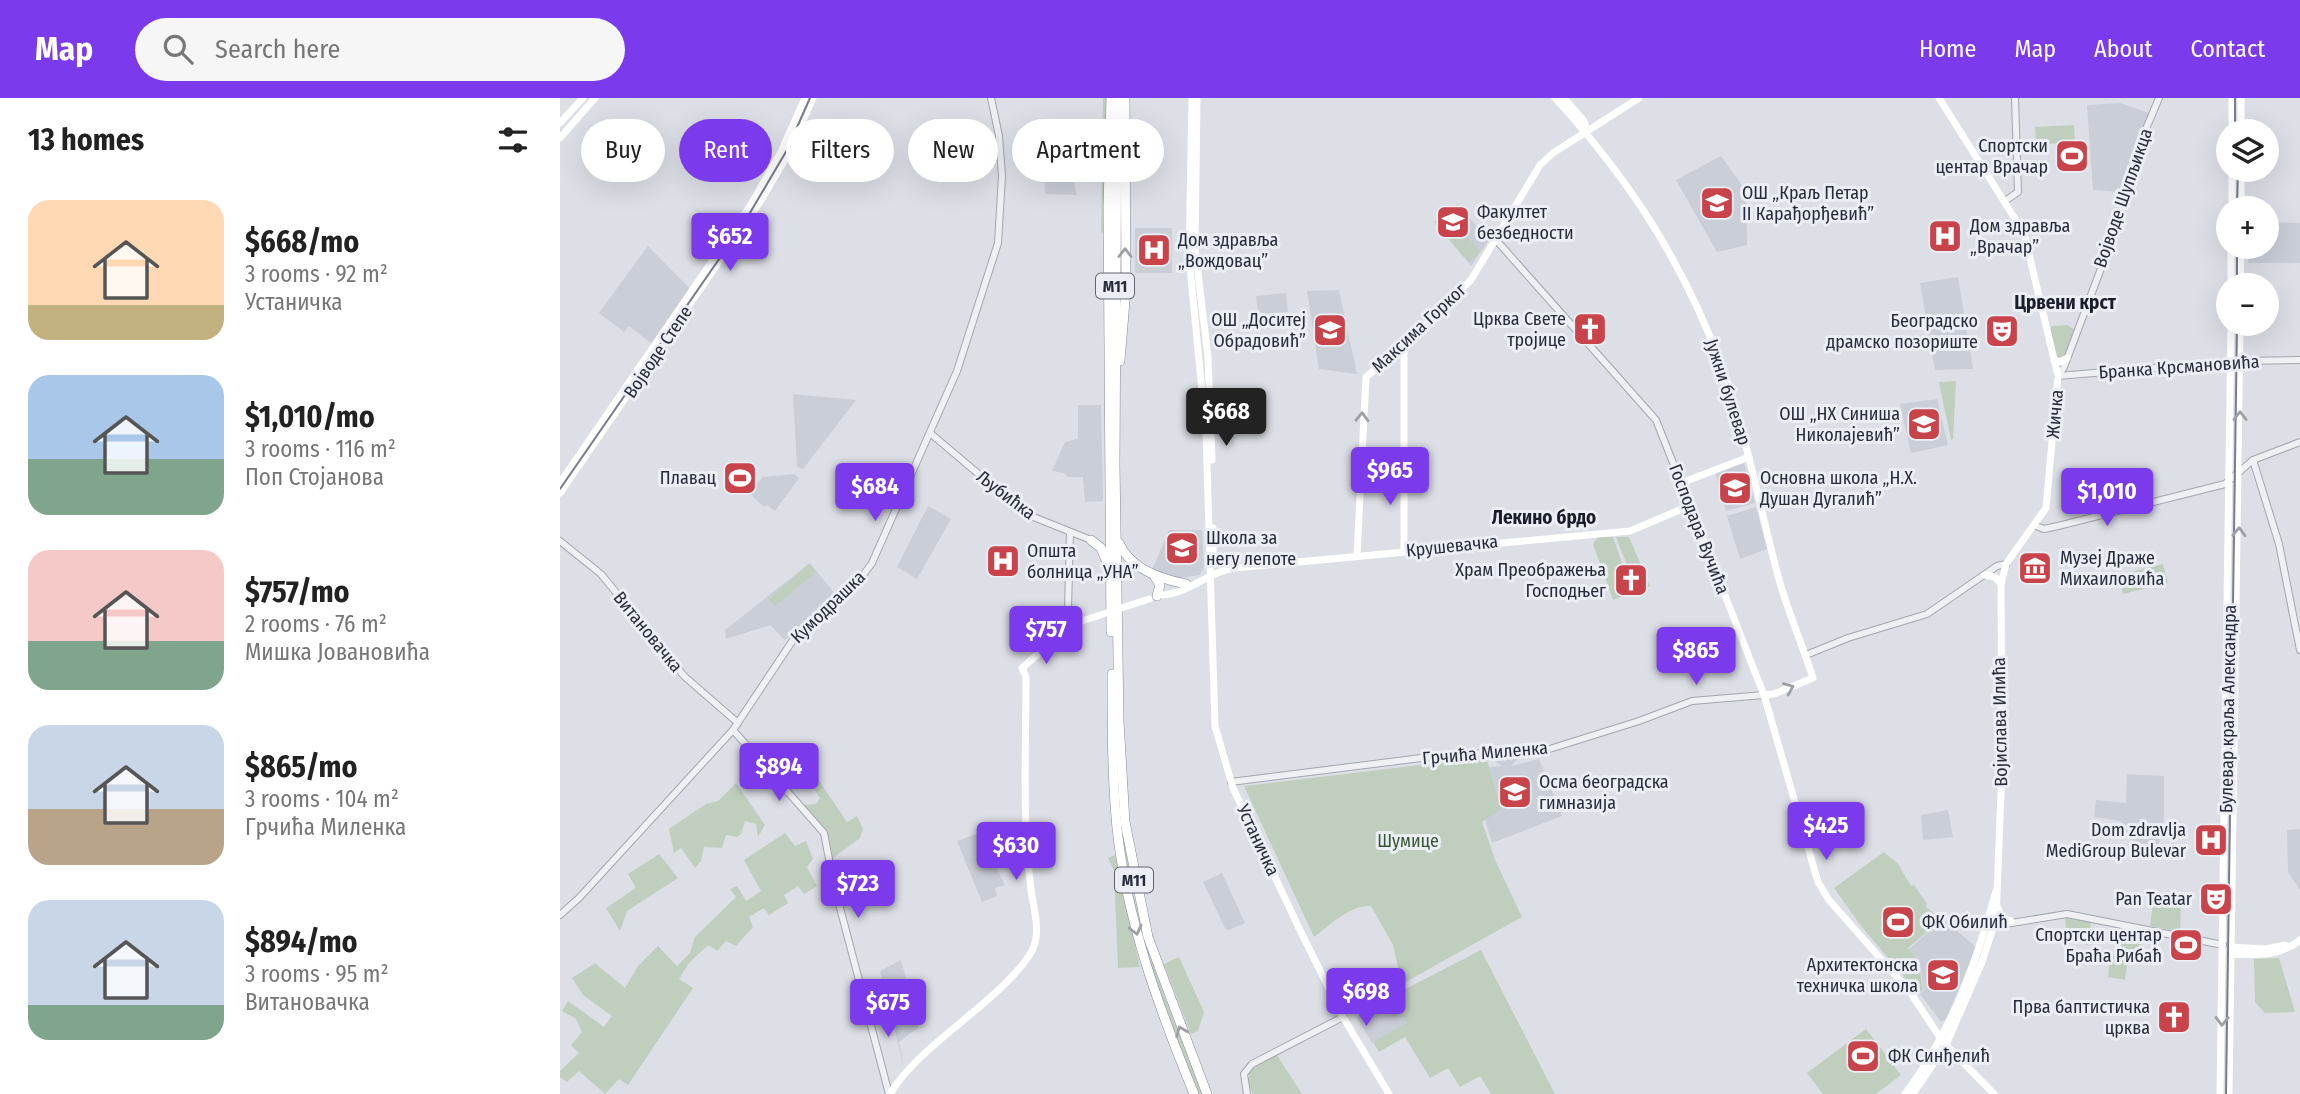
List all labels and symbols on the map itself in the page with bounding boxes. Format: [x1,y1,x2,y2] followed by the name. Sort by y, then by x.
[2089,125,2157,271] street label: Војводе Шупљикца
[1936,135,2048,178] place label: Спортски центар Врачар
[2053,137,2091,175] sports icon: Спортски центар Врачар
[1742,182,1874,225] place label: ОШ „Краљ Петар II Карађорђевић”
[1698,184,1736,222] school or university icon: ОШ „Краљ Петар II Карађорђевић”
[1477,201,1574,244] place label: Факултет безбедности
[1434,203,1472,241] school or university icon: Факултет безбедности
[689,214,771,273] pin: $652
[1969,215,2070,258] place label: Дом здравља „Врачар”
[1926,217,1964,255] hospital icon: Дом здравља „Врачар”
[1177,229,1278,272] place label: Дом здравља „Вождовац”
[1135,231,1173,269] hospital icon: Дом здравља „Вождовац”
[1117,248,1133,258] one-way arrow
[1096,274,1134,298] road number: M11
[1367,279,1471,377] street label: Максима Горког
[2014,291,2117,314] district label: Црвени крст
[619,302,697,402] street label: Војводе Степе
[1473,308,1566,351] place label: Црква Свете тројице
[1211,309,1306,352] place label: ОШ „Доситеј Обрадовић”
[1571,310,1609,348] church icon: Црква Свете тројице
[1826,310,1978,353] place label: Београдско драмско позориште
[1311,311,1349,349] school or university icon: ОШ „Доситеј Обрадовић”
[1983,312,2021,350] theatre icon: Београдско драмско позориште
[1700,336,1756,448] street label: Јужни булевар
[2098,350,2260,384] street label: Бранка Крсмановића
[1185,388,1267,448] pin: $668
[2042,389,2068,439] street label: Жичка
[1779,403,1900,446] place label: ОШ „НХ Синиша Николајевић”
[1905,405,1943,443] school or university icon: ОШ „НХ Синиша Николајевић”
[2232,410,2248,420] one-way arrow
[1355,411,1370,422] one-way arrow
[1349,448,1431,507] pin: $965
[721,459,759,497] sports icon: Плавац
[1664,461,1734,597] street label: Господара Вучића
[834,464,916,523] pin: $684
[972,466,1040,524] street label: Љубићка
[660,467,716,489] place label: Плавац
[1759,467,1917,510] place label: Основна школа „Н.Х. Душан Дугалић”
[2050,468,2164,528] pin: $1,010
[1716,469,1754,507] school or university icon: Основна школа „Н.Х. Душан Дугалић”
[1492,506,1596,529] district label: Лекино брдо
[2231,526,2246,537] one-way arrow
[1206,527,1296,570] place label: Школа за негу лепоте
[1163,529,1201,567] school or university icon: Школа за негу лепоте
[1405,530,1499,562] street label: Крушевачка
[1027,540,1139,583] place label: Општа болница „УНА”
[984,542,1022,580] hospital icon: Општа болница „УНА”
[2060,547,2165,590] place label: Музеј Драже Михаиловића
[2016,549,2054,587] museum icon: Музеј Драже Михаиловића
[1455,559,1606,602] place label: Храм Преображења Господњег
[1612,561,1650,599] church icon: Храм Преображења Господњег
[786,566,870,648] street label: Кумодрашка
[609,587,687,677] street label: Витановачка
[2215,604,2241,813] street label: Булевар краља Александра
[1005,606,1087,666] pin: $757
[1655,628,1737,687] pin: $865
[1988,657,2012,787] street label: Војислава Илића
[1782,682,1795,696] one-way arrow
[1421,737,1549,769] street label: Грчића Миленка
[738,744,820,803] pin: $894
[1539,771,1669,814] place label: Осма београдска гимназија
[1496,773,1534,811] school or university icon: Осма београдска гимназија
[1231,800,1284,879] street label: Устаничка
[1785,802,1867,862] pin: $425
[2046,819,2187,862] place label: Dom zdravlja MediGroup Bulevar
[2192,821,2230,859] hospital icon: Dom zdravlja MediGroup Bulevar
[975,822,1057,882] pin: $630
[1377,830,1439,852] park label: Шумице
[817,860,899,920] pin: $723
[1115,867,1153,892] road number: M11
[2197,880,2235,918] theatre icon: Pan Teatar
[2115,888,2193,910] place label: Pan Teatar
[1879,903,1917,941] sports icon: ФК Обилић
[1922,911,2008,933] place label: ФК Обилић
[1127,924,1142,936] one-way arrow
[2035,924,2162,967] place label: Спортски центар Браћа Рибаћ
[2167,926,2205,964] sports icon: Спортски центар Браћа Рибаћ
[1797,954,1918,997] place label: Архитектонска техничка школа
[1924,956,1962,994] school or university icon: Архитектонска техничка школа
[1325,968,1407,1028] pin: $698
[847,979,929,1039] pin: $675
[2013,996,2150,1039] place label: Прва баптистичка црква
[2155,998,2193,1036] church icon: Прва баптистичка црква
[2214,1016,2229,1027] one-way arrow
[1176,1025,1190,1037] one-way arrow
[1844,1037,1882,1075] sports icon: ФК Синђелић
[1888,1045,1990,1067] place label: ФК Синђелић

